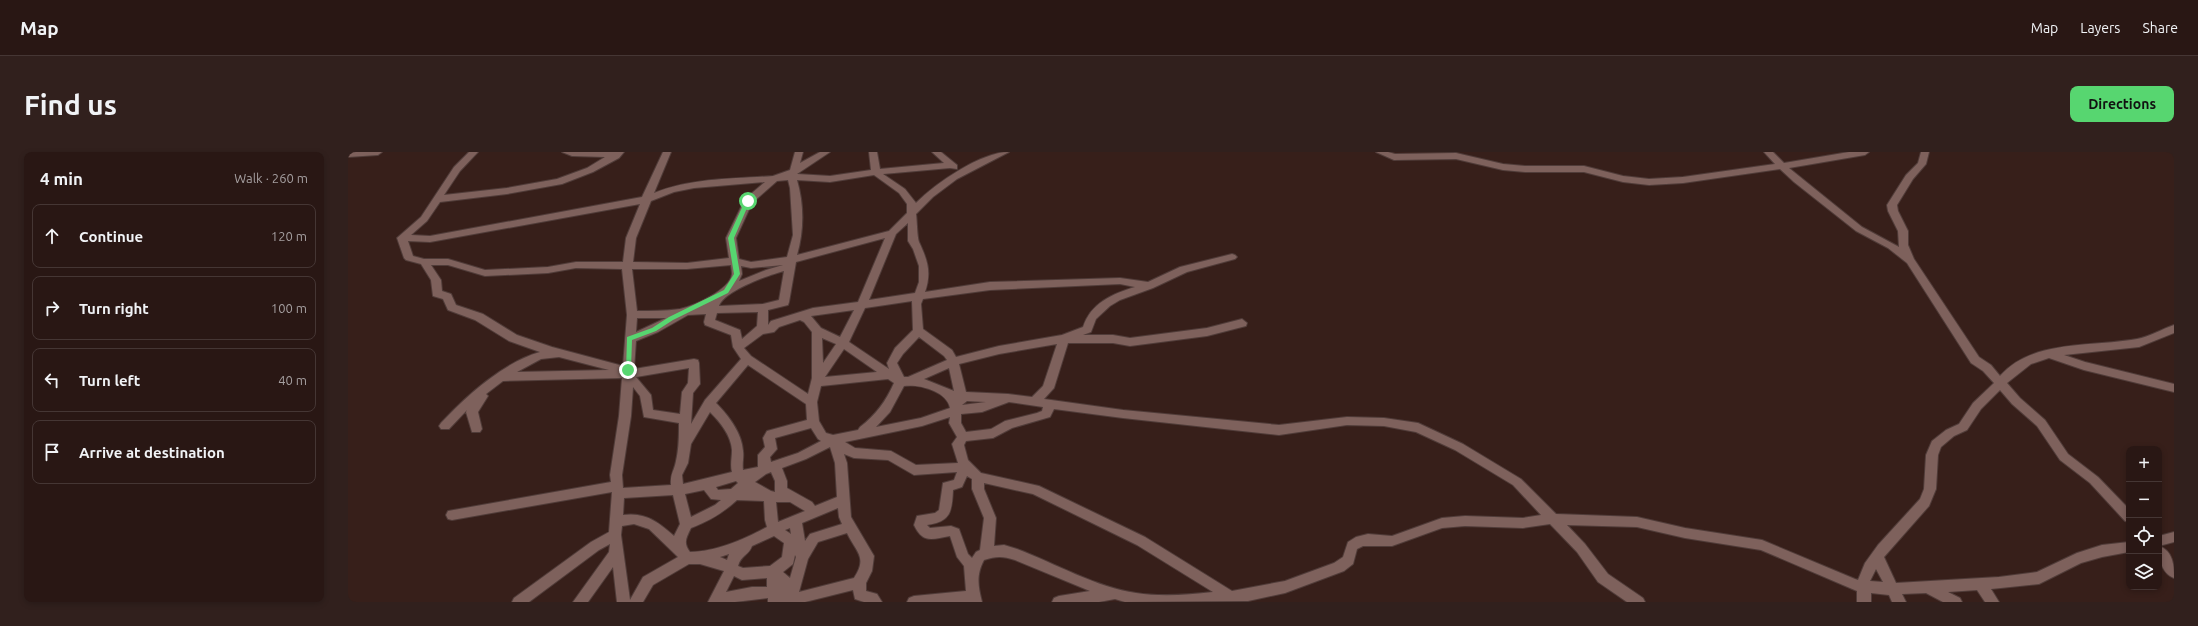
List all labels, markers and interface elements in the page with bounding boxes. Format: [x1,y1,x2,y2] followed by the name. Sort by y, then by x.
[20,17,59,39] text: Map
[2031,20,2058,36] text: Map
[2080,20,2120,36] text: Layers
[2142,20,2178,36] text: Share
[2070,86,2174,122] button: Directions
[24,89,117,120] text: Find us
[40,169,83,188] text: 4 min
[234,171,308,185] text: Walk · 260 m
[739,192,757,210] route start
[41,225,63,247] icon: ahead
[79,228,143,245] text: Continue
[271,229,307,243] text: 120 m
[41,297,63,319] icon: right
[79,300,149,317] text: Turn right
[271,301,307,315] text: 100 m
[619,361,637,379] route end
[41,369,63,391] icon: left
[79,372,140,389] text: Turn left
[278,373,307,387] text: 40 m
[41,441,63,463] icon: arrive
[79,444,225,461] text: Arrive at destination
[2126,446,2162,590] map controls
[2126,446,2162,482] button: +
[2126,482,2162,518] button: −
[2126,518,2162,554] button: locate
[2126,554,2162,590] button: layers

